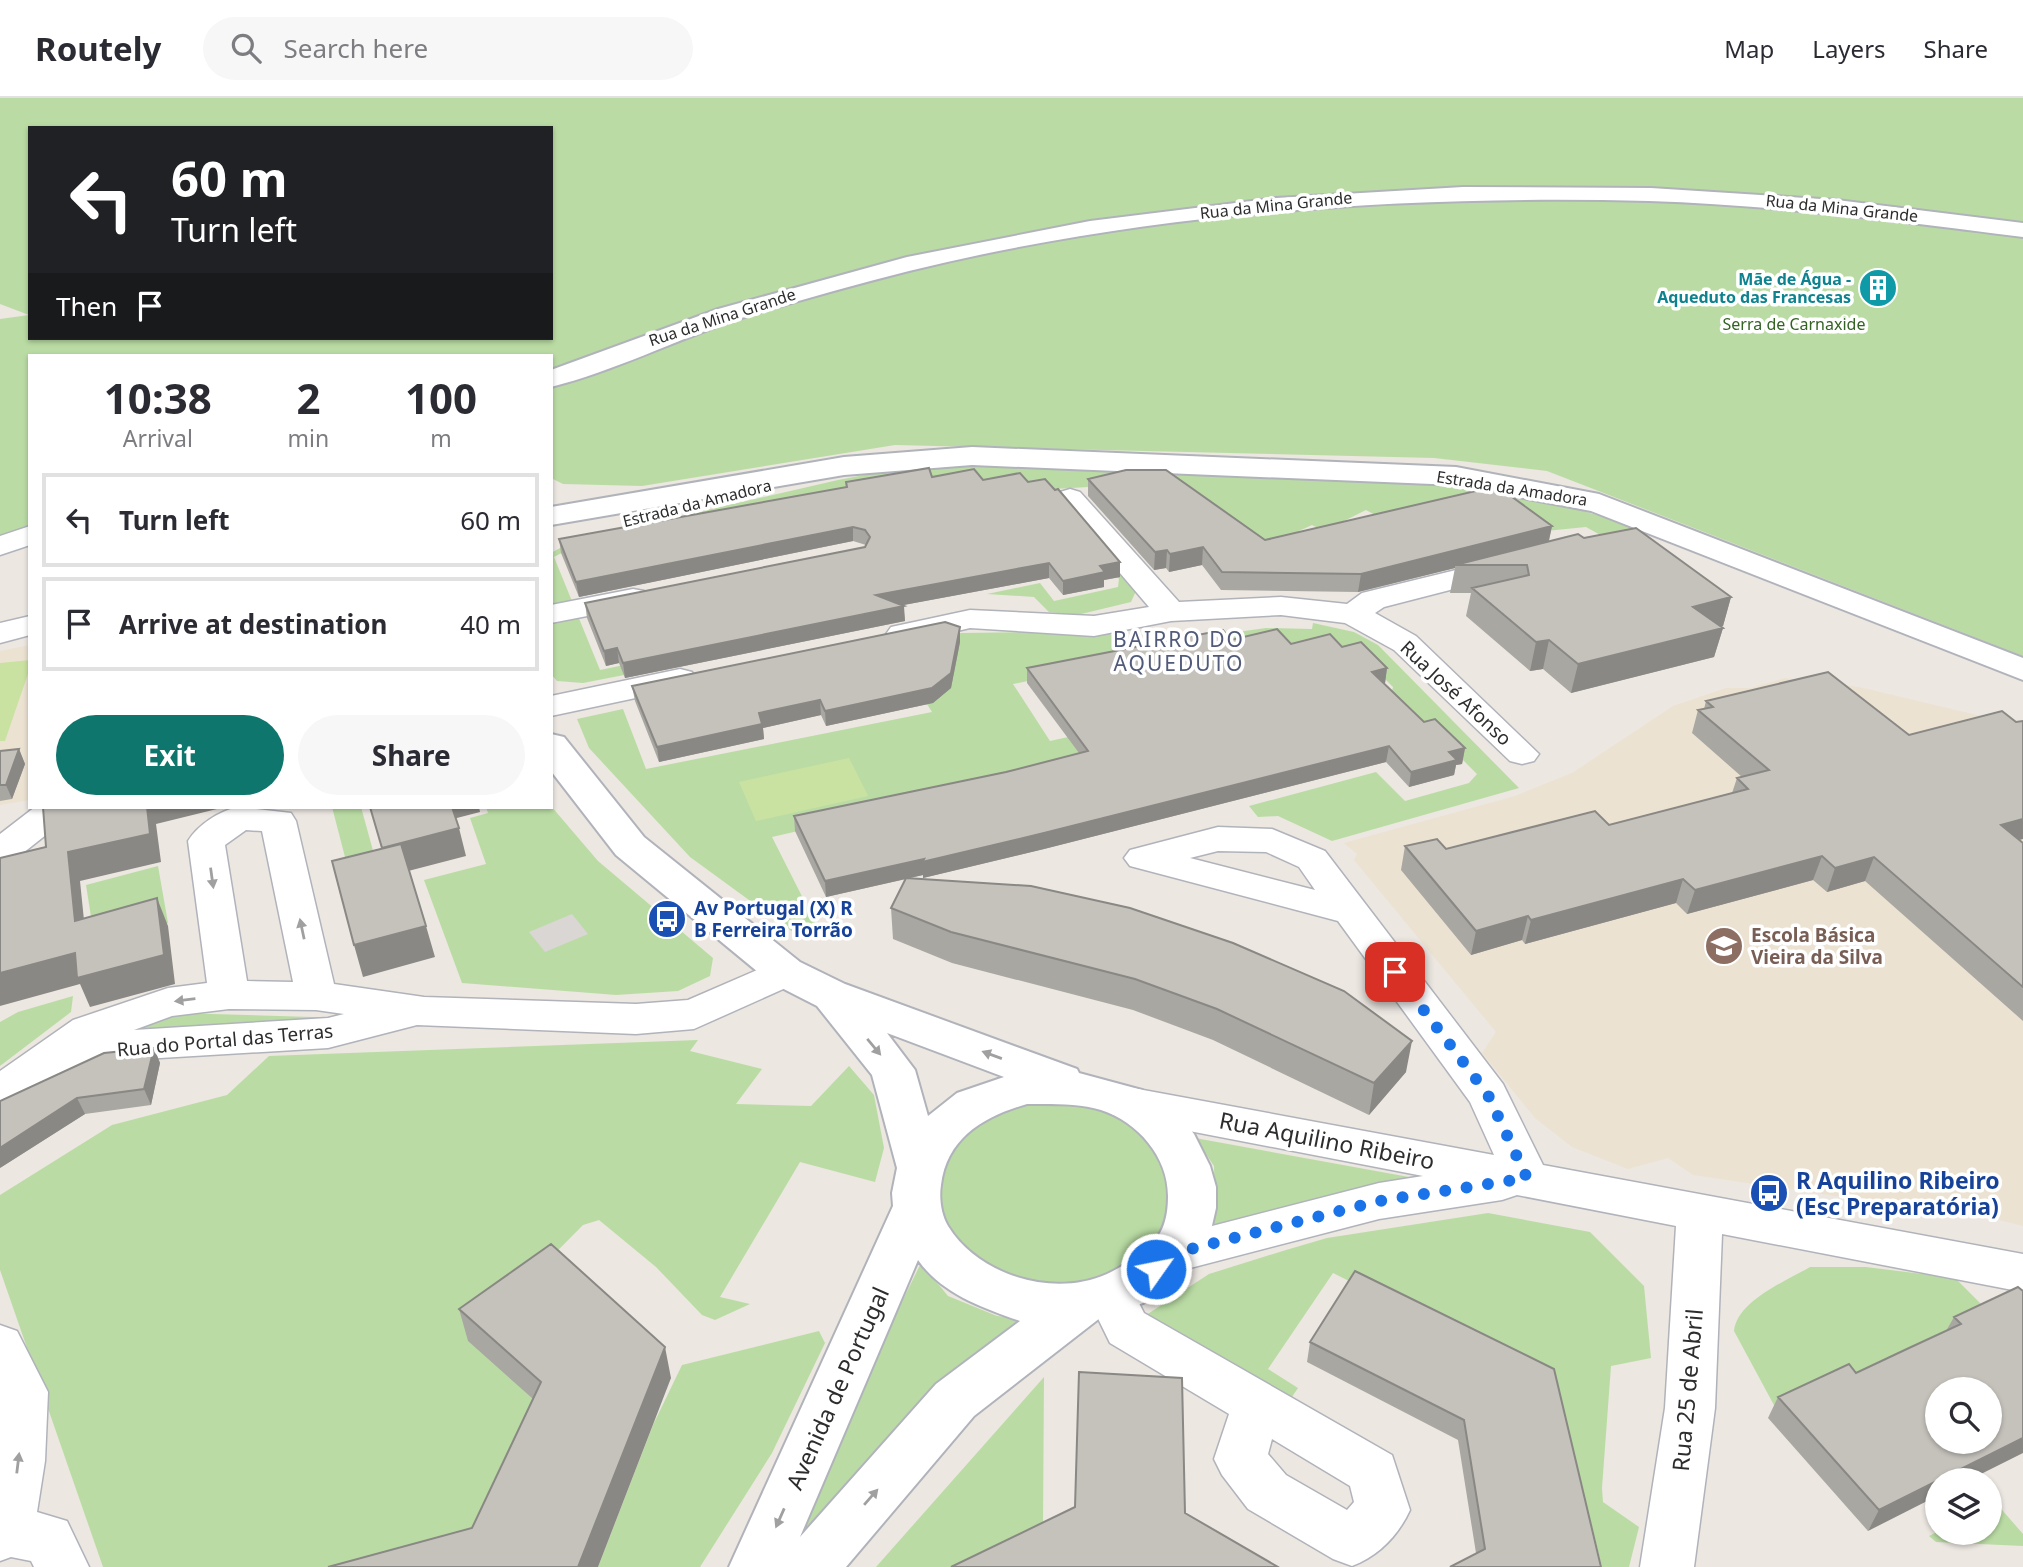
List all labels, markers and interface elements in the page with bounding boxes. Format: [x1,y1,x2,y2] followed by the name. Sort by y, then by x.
[203,17,693,80] search box
[35,26,161,71] text: Routely
[227,29,265,67] icon: search
[283,30,428,66] text: Search here
[1724,32,1774,65] text: Map
[1812,32,1886,65] text: Layers
[1924,32,1988,65] text: Share
[171,145,288,211] text: 60 m
[56,154,147,245] icon: left
[1199,186,1353,224] street label: Rua da Mina Grande
[1765,189,1919,227] street label: Rua da Mina Grande
[171,208,297,251] text: Turn left
[1857,267,1899,309] building icon: Mãe de Água - Aqueduto das Francesas
[1657,268,1851,308] place label: Mãe de Água - Aqueduto das Francesas
[646,283,798,351] street label: Rua da Mina Grande
[131,287,169,325] icon: arrive
[56,288,117,324] text: Then
[1723,313,1865,335] park label: Serra de Carnaxide
[104,369,212,426] text: 10:38
[296,369,320,426] text: 2
[405,369,477,426] text: 100
[123,422,193,454] text: Arrival
[288,422,329,454] text: min
[430,422,452,454] text: m
[1435,465,1589,511] street label: Estrada da Amadora
[620,474,774,532] street label: Estrada da Amadora
[60,501,98,539] icon: left
[119,502,230,538] text: Turn left
[460,502,521,538] text: 60 m
[60,605,98,643] icon: arrive
[119,606,388,642] text: Arrive at destination
[460,606,521,642] text: 40 m
[1113,625,1245,677] district label: BAIRRO DO AQUEDUTO
[1395,635,1517,751] street label: Rua José Afonso
[56,715,284,795] button: Exit
[298,715,525,795] button: Share
[207,867,218,889] one-way arrow
[694,895,853,943] place label: Av Portugal (X) R B Ferreira Torrão
[646,898,688,940] bus stop icon: Av Portugal (X) R B Ferreira Torrão
[296,918,307,940] one-way arrow
[1751,922,1883,970] place label: Escola Básica Vieira da Silva
[1703,925,1745,967] school or university icon: Escola Básica Vieira da Silva
[1365,942,1425,1002] pin
[1376,953,1414,991] icon: arrive
[174,994,196,1005] one-way arrow
[116,1018,334,1062] street label: Rua do Portal das Terras
[866,1039,881,1056] one-way arrow
[981,1049,1002,1060] one-way arrow
[1217,1103,1437,1177] street label: Rua Aquilino Ribeiro
[1796,1164,2000,1222] place label: R Aquilino Ribeiro (Esc Preparatória)
[1748,1172,1790,1214] bus stop icon: R Aquilino Ribeiro (Esc Preparatória)
[1119,1232,1193,1306] position arrow
[778,1282,896,1494] street label: Avenida de Portugal
[1664,1307,1710,1473] street label: Rua 25 de Abril
[1925,1377,2002,1545] map controls
[1925,1377,2002,1454] button: search
[13,1452,24,1474] one-way arrow
[1925,1468,2002,1545] button: layers
[863,1488,879,1506] one-way arrow
[774,1508,786,1528] one-way arrow

